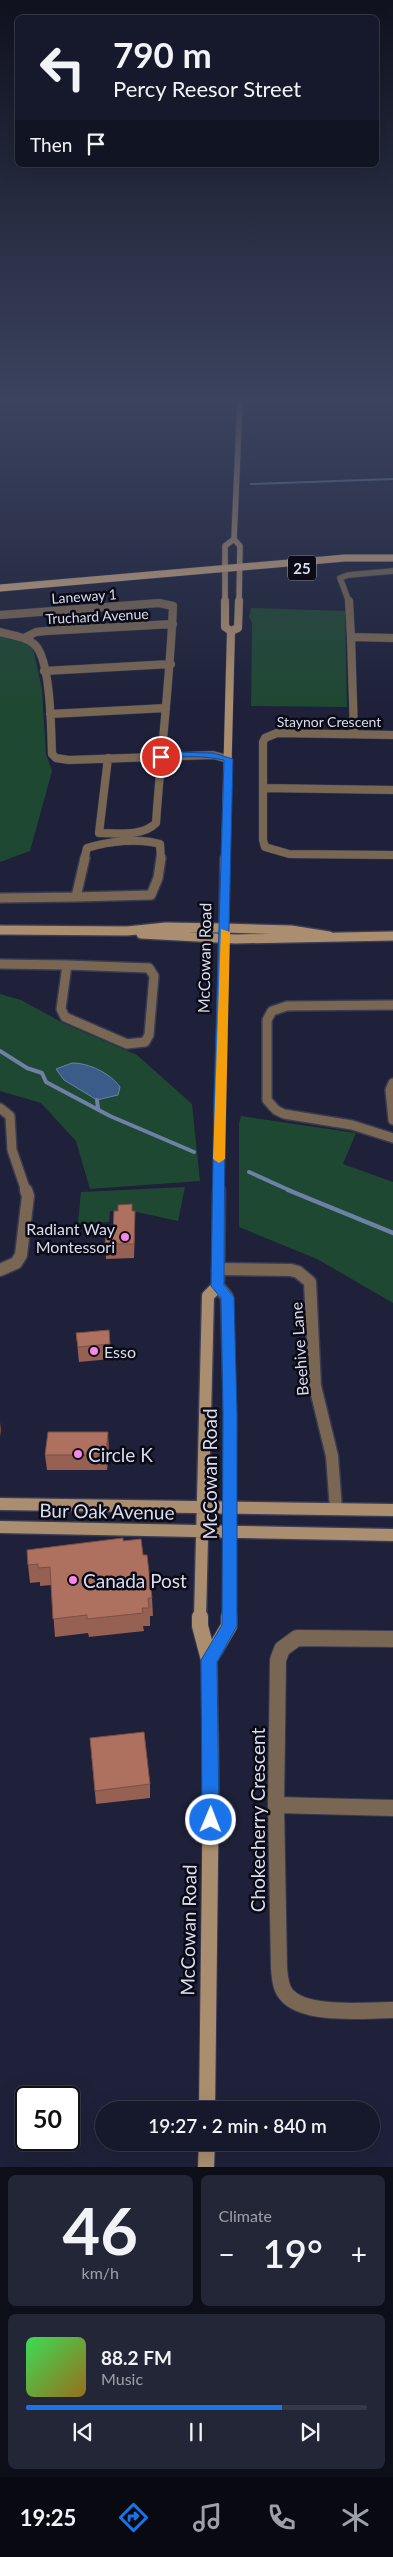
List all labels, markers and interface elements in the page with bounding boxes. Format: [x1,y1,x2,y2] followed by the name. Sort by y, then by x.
[113,33,212,75] text: 790 m
[30,35,95,100] icon: left
[113,75,301,102] text: Percy Reesor Street
[82,130,110,158] icon: arrive
[30,133,72,156] text: Then
[288,556,316,580] road number: 25
[51,585,117,607] street label: Laneway 1
[45,605,149,627] street label: Truchard Avenue
[277,713,381,730] street label: Staynor Crescent
[140,736,182,778] pin
[147,743,175,771] icon: arrive
[194,903,214,1013] street label: McCowan Road
[26,1219,116,1256] place label: Radiant Way Montessori
[119,1231,131,1243] marker: Radiant Way Montessori
[286,1301,312,1397] street label: Beehive Lane
[104,1342,136,1361] place label: Esso
[88,1345,100,1357] marker: Esso
[198,1408,221,1540] street label: McCowan Road
[88,1443,153,1466] place label: Circle K
[72,1448,84,1460] marker: Circle K
[39,1498,175,1524] street label: Bur Oak Avenue
[83,1569,187,1592] place label: Canada Post
[67,1574,79,1586] marker: Canada Post
[246,1728,269,1912] street label: Chokecherry Crescent
[184,1793,236,1845] position arrow
[175,1864,201,1996] street label: McCowan Road
[15,2086,80,2151] speed limit sign: 50
[148,2114,327,2137] text: 19:27 · 2 min · 840 m
[63,2191,138,2269] text: 46
[219,2206,272,2225] text: Climate
[263,2230,323,2276] text: 19°
[219,2237,235,2271] text: −
[351,2237,367,2271] text: +
[82,2263,119,2282] text: km/h
[101,2346,172,2369] text: 88.2 FM
[101,2369,143,2388] text: Music
[69,2418,97,2446] icon: previous
[182,2418,210,2446] icon: pause
[296,2418,324,2446] icon: next
[116,2500,151,2535] icon: directions
[190,2500,225,2535] icon: music
[264,2500,299,2535] icon: phone
[338,2500,373,2535] icon: climate
[20,2504,76,2531] text: 19:25

